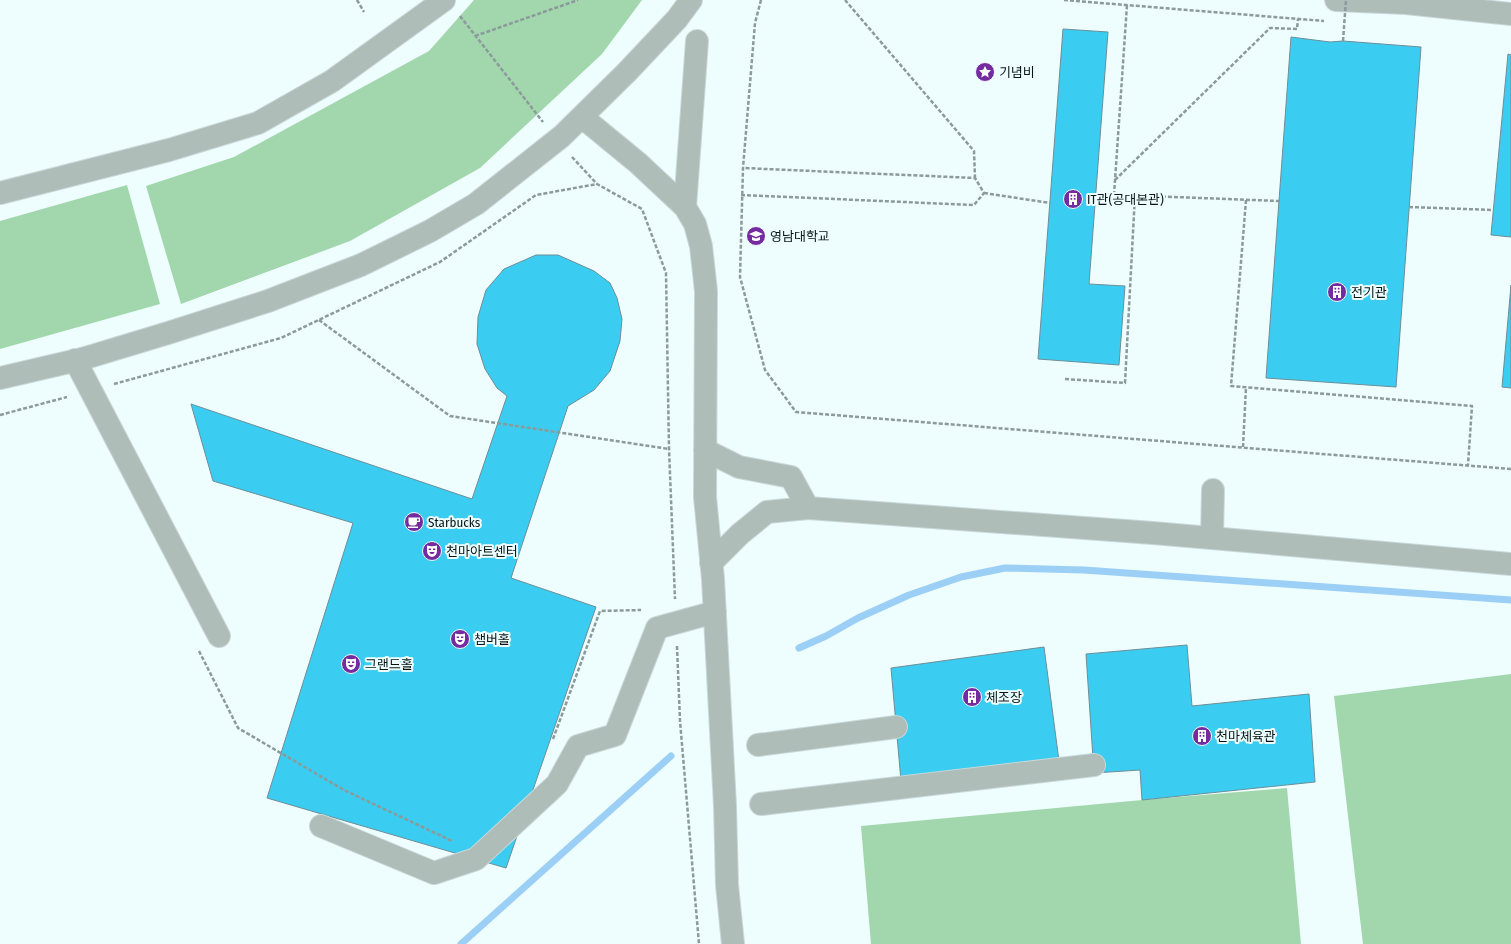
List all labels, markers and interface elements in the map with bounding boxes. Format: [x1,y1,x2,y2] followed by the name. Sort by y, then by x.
[974,61,996,83] place icon: 기념비
[999,65,1035,80] place label: 기념비
[1062,188,1084,210] building icon: IT관(공대본관)
[1087,192,1164,207] place label: IT관(공대본관)
[745,225,767,247] school or university icon: 영남대학교
[770,229,830,244] place label: 영남대학교
[1326,281,1348,303] building icon: 전기관
[1351,285,1387,300] place label: 전기관
[403,511,425,533] cafe icon: Starbucks
[428,515,481,530] place label: Starbucks
[421,540,443,562] theatre icon: 천마아트센터
[446,544,518,559] place label: 천마아트센터
[449,628,471,650] theatre icon: 챔버홀
[474,632,510,647] place label: 챔버홀
[340,653,362,675] theatre icon: 그랜드홀
[365,657,413,672] place label: 그랜드홀
[961,686,983,708] building icon: 체조장
[986,690,1022,705] place label: 체조장
[1191,725,1213,747] building icon: 천마체육관
[1216,729,1276,744] place label: 천마체육관

